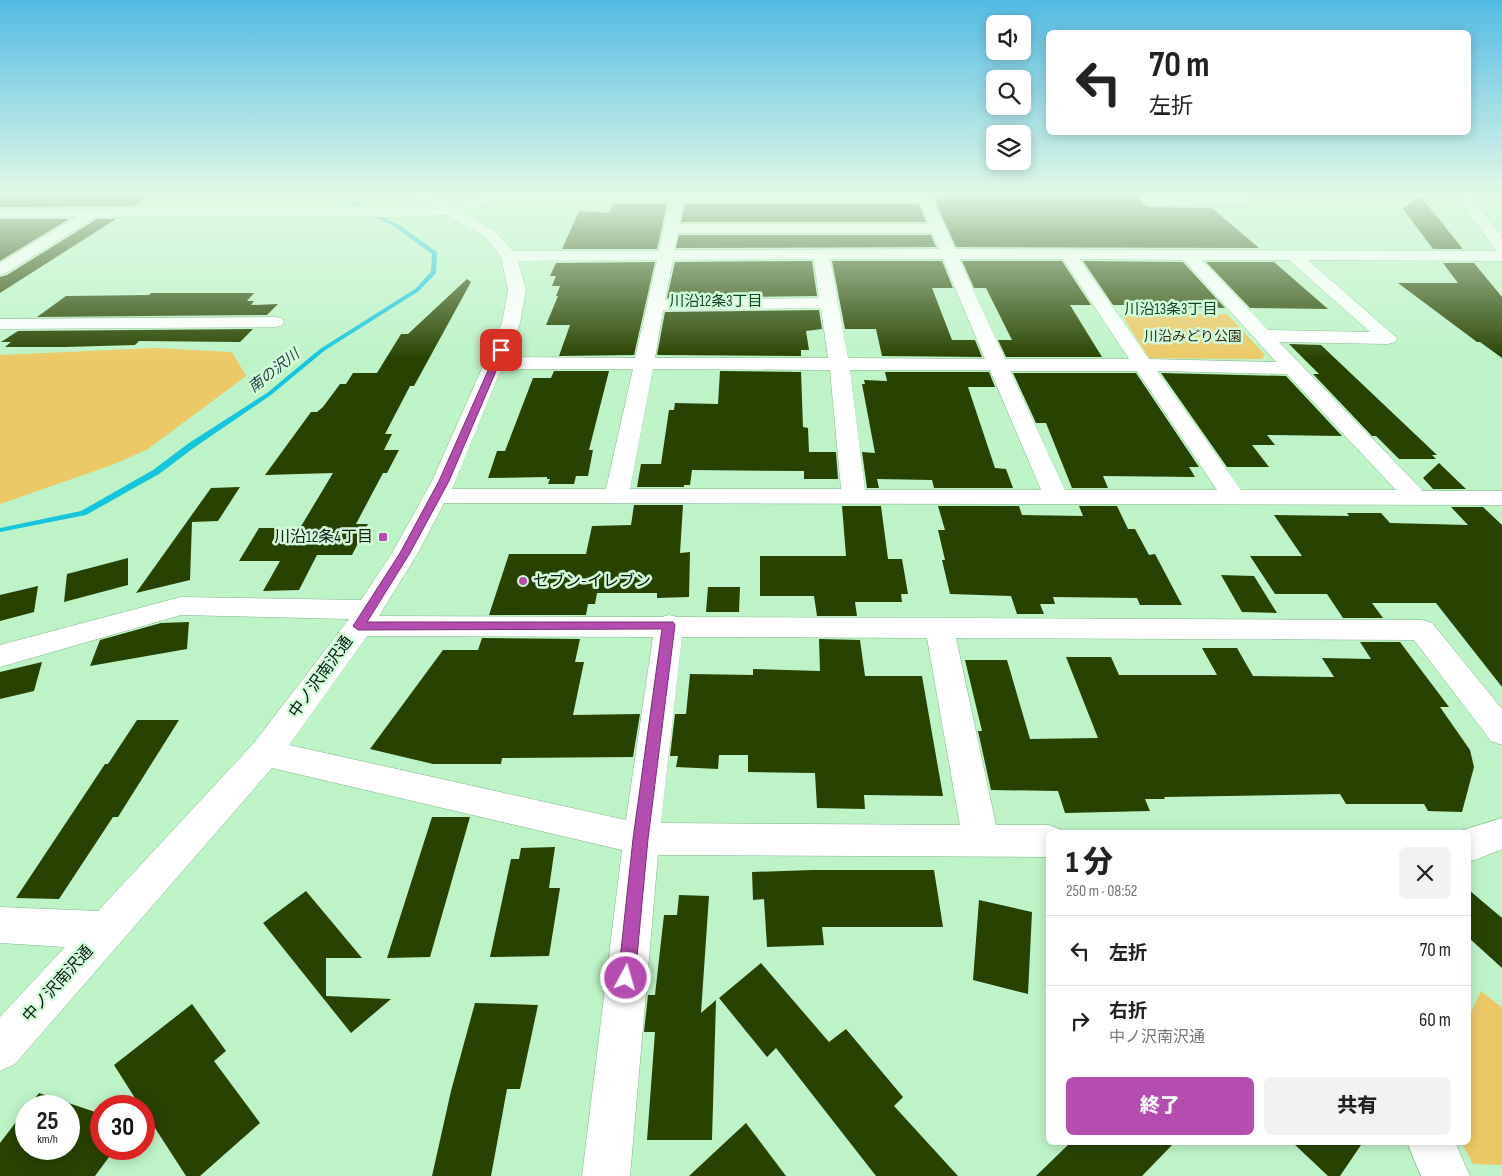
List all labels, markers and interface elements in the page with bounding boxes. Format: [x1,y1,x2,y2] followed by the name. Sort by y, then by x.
[986,15,1031,170] map controls
[986,15,1031,60] button: sound
[1149,44,1209,87] text: 70 m
[1066,50,1131,115] icon: left
[986,70,1031,115] button: search
[1149,93,1193,120] text: 左折
[986,125,1031,170] button: layers
[670,292,762,311] district label: 川沿12条3丁目
[1125,300,1217,319] district label: 川沿13条3丁目
[1144,328,1242,345] park label: 川沿みどり公園
[480,329,522,371] pin
[487,336,515,364] icon: arrive
[245,344,305,397] water label: 南の沢川
[274,528,373,547] place label: 川沿12条4丁目
[377,531,389,543] marker: 川沿12条4丁目
[533,572,651,591] place label: セブン-イレブン
[517,575,529,587] marker: セブン-イレブン
[285,633,357,721] street label: 中ノ沢南沢通
[1066,845,1113,881] text: 1 分
[1399,847,1451,899] button: close
[1066,882,1137,901] text: 250 m · 08:52
[1066,937,1094,965] icon: left
[1420,939,1451,962] text: 70 m
[19,942,97,1026] street label: 中ノ沢南沢通
[1109,942,1147,965] text: 左折
[599,951,651,1003] position arrow
[1109,1000,1147,1023] text: 右折
[1066,1007,1094,1035] icon: right
[1419,1009,1451,1032] text: 60 m
[1109,1028,1205,1047] text: 中ノ沢南沢通
[1066,1077,1254,1135] button: 終了
[1264,1077,1451,1135] button: 共有
[90,1095,155,1160] speed limit sign: 30
[37,1106,58,1137] text: 25
[37,1132,58,1147] text: km/h

